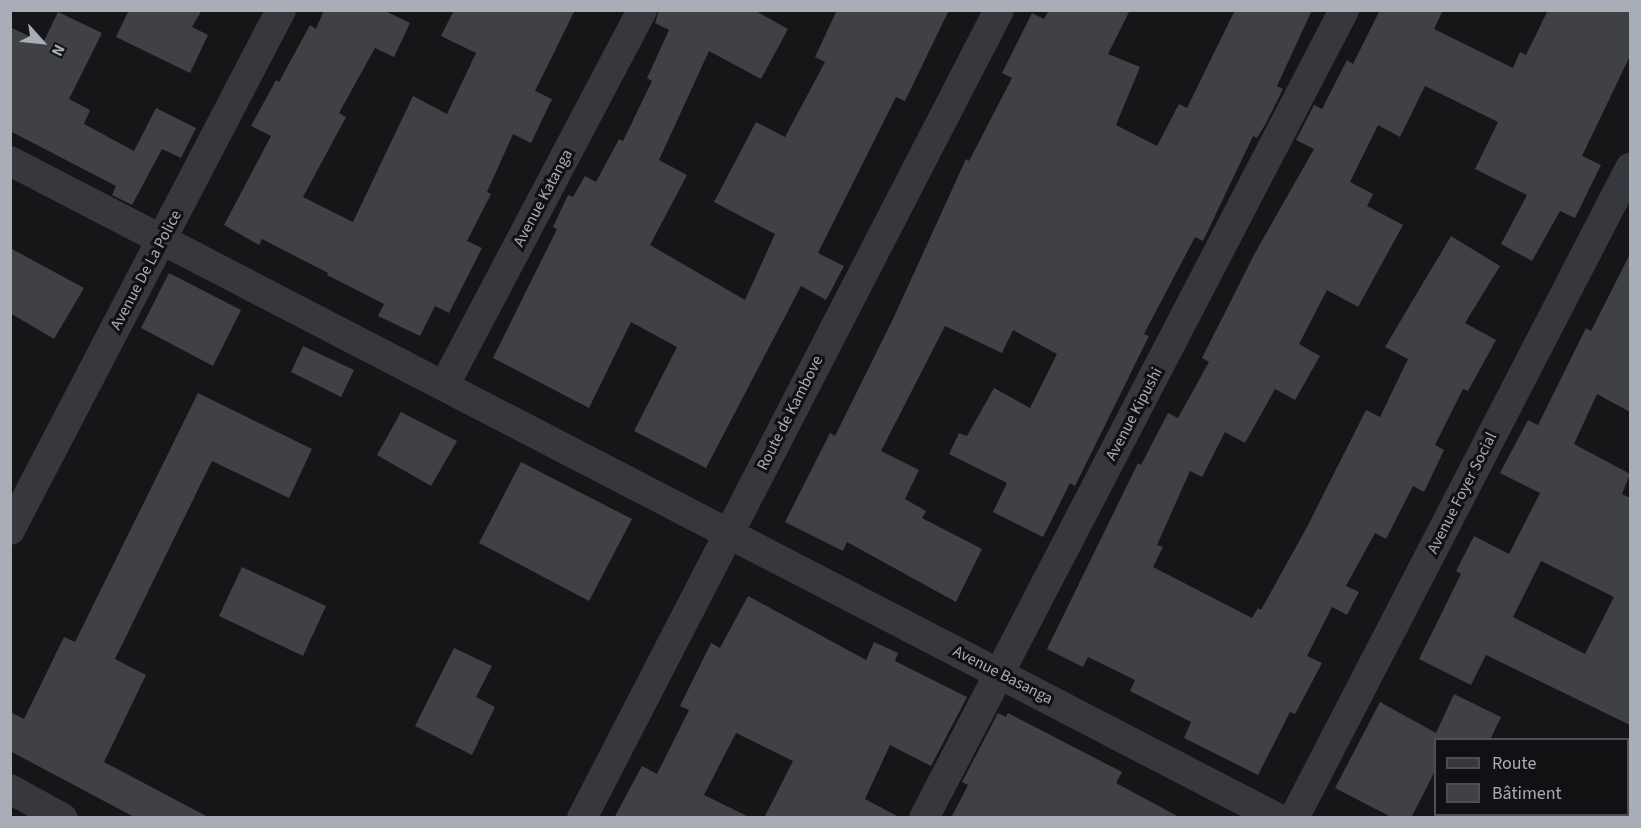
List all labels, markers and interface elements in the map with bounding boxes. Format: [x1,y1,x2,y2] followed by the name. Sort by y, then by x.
[12,12,72,72] north arrow
[46,40,70,60] text: N
[509,146,577,250] street label: Avenue Katanga
[106,207,186,333] street label: Avenue De La Police
[753,352,827,474] street label: Route de Kambove
[1101,364,1167,464] street label: Avenue Kipushi
[1423,429,1501,557] street label: Avenue Foyer Social
[950,642,1056,708] street label: Avenue Basanga
[1434,738,1629,816] legend
[1492,751,1536,776] text: Route
[1492,781,1562,806] text: Bâtiment

